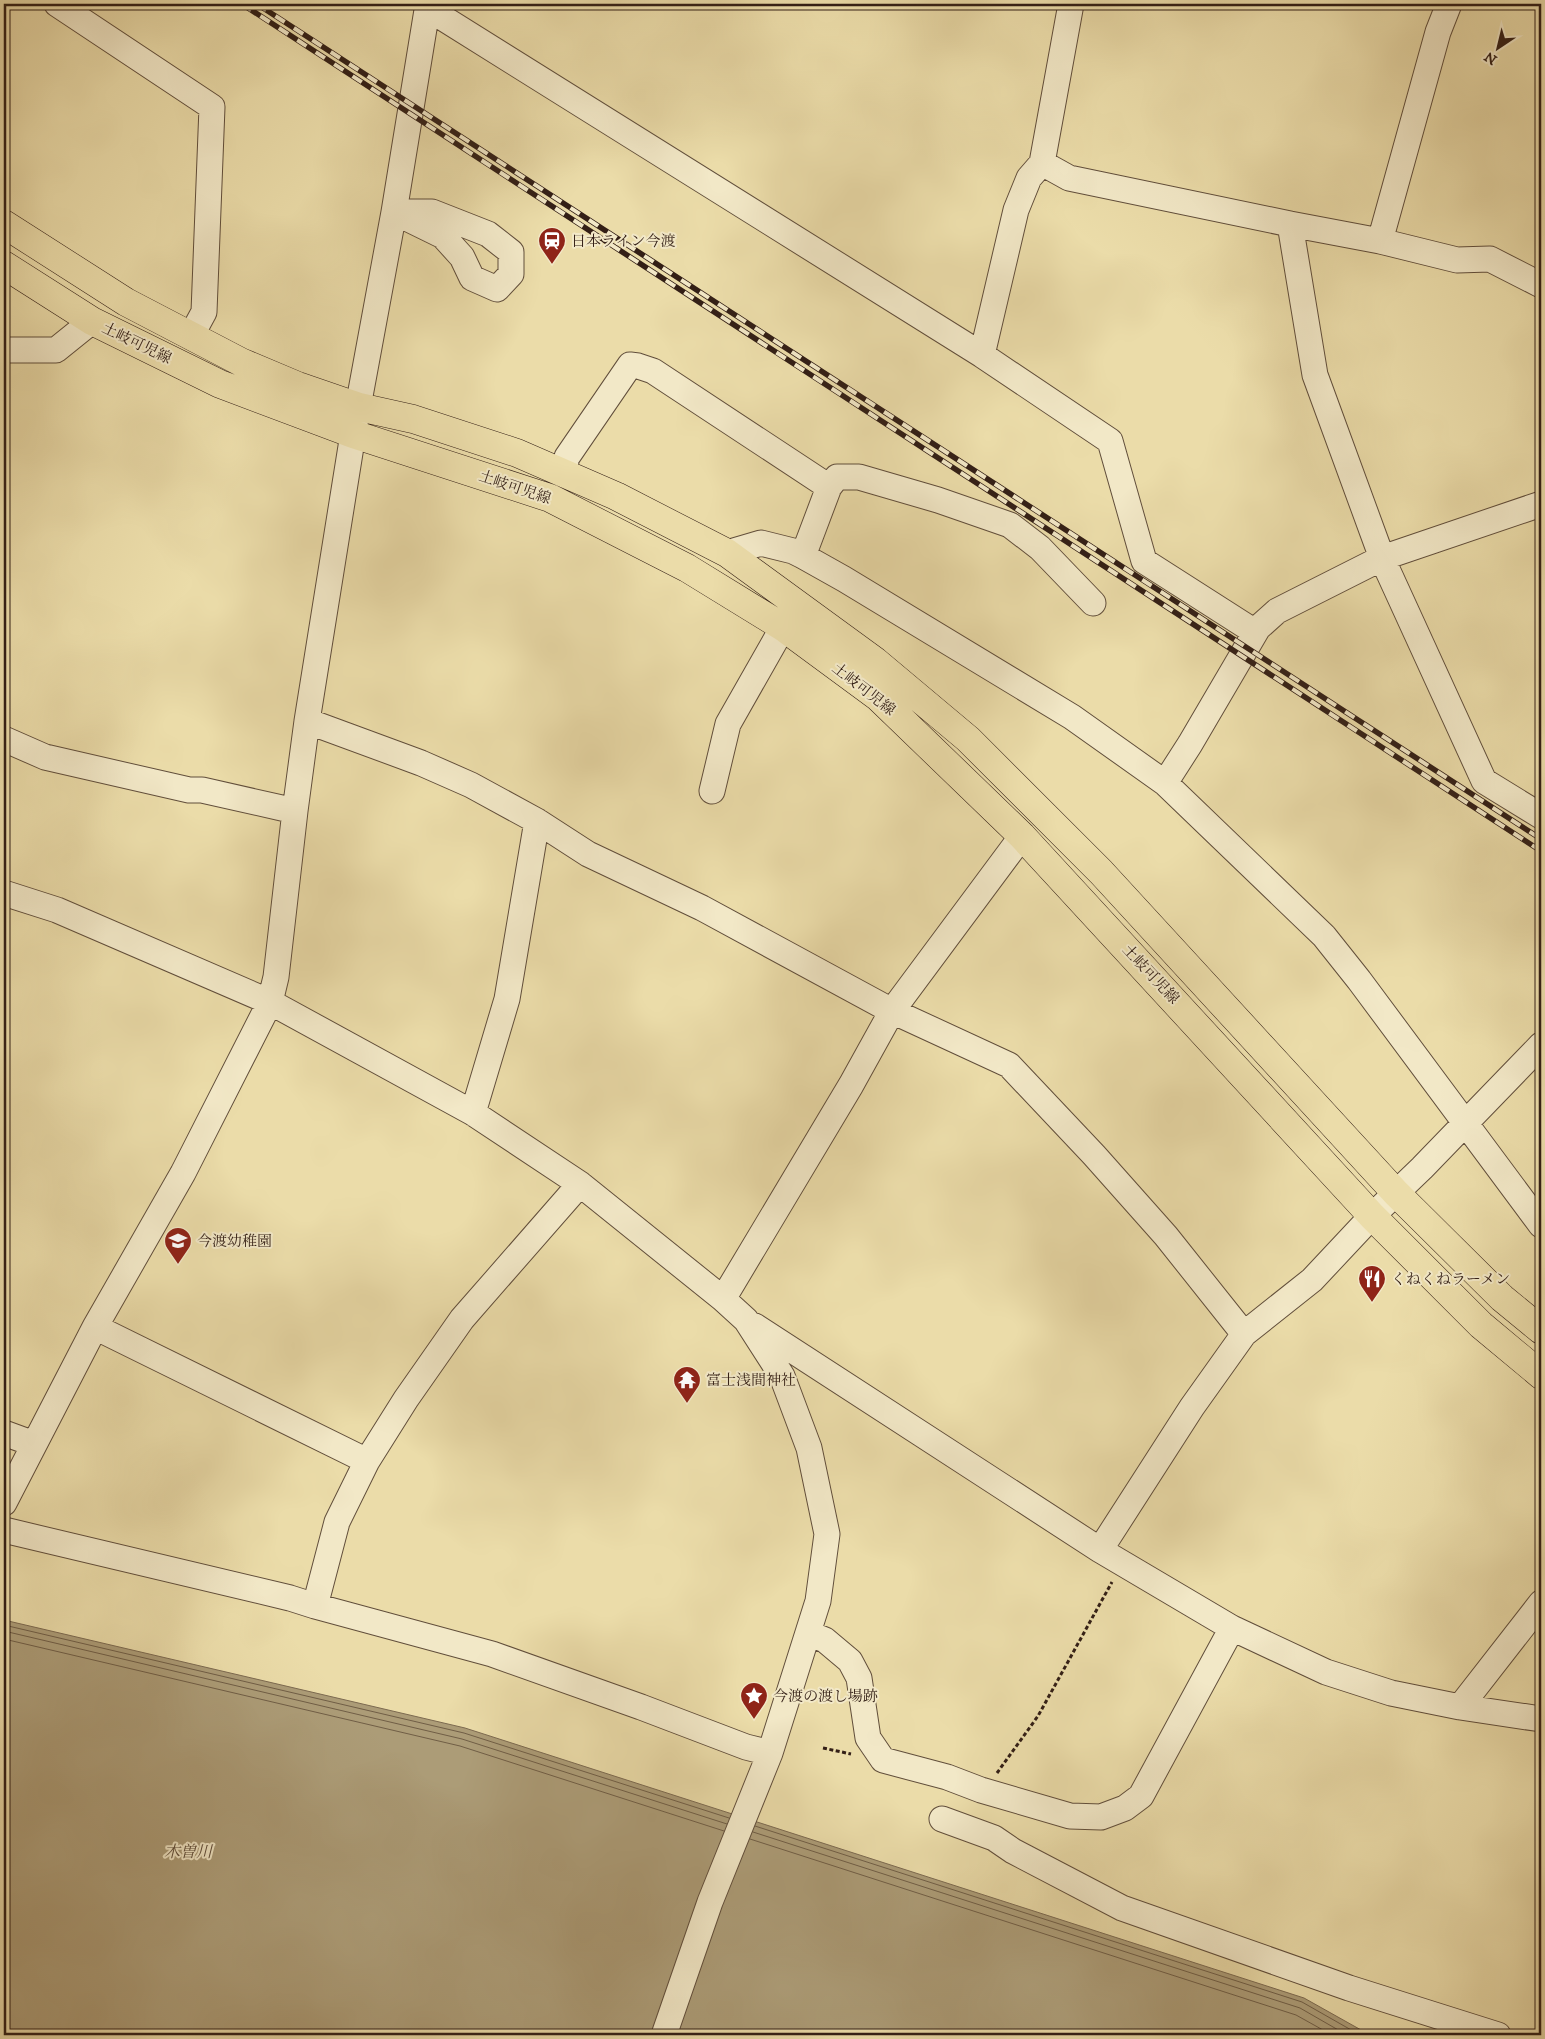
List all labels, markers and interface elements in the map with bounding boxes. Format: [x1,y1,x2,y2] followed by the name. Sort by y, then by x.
[1472,22,1522,72] north arrow
[1481,47,1501,69] text: N
[537,226,567,265] station icon: 日本ライン今渡
[571,232,676,251] place label: 日本ライン今渡
[99,318,175,368] street label: 土岐可児線
[476,466,553,509] street label: 土岐可児線
[828,659,899,720] street label: 土岐可児線
[1118,940,1183,1008] street label: 土岐可児線
[163,1226,193,1265] school or university icon: 今渡幼稚園
[197,1232,272,1251] place label: 今渡幼稚園
[1357,1264,1387,1303] restaurant icon: くねくねラーメン
[1391,1270,1510,1289] place label: くねくねラーメン
[672,1365,702,1404] temple icon: 富士浅間神社
[706,1371,796,1390] place label: 富士浅間神社
[739,1681,769,1720] place icon: 今渡の渡し場跡
[773,1687,878,1706] place label: 今渡の渡し場跡
[164,1842,214,1862] water label: 木曽川

